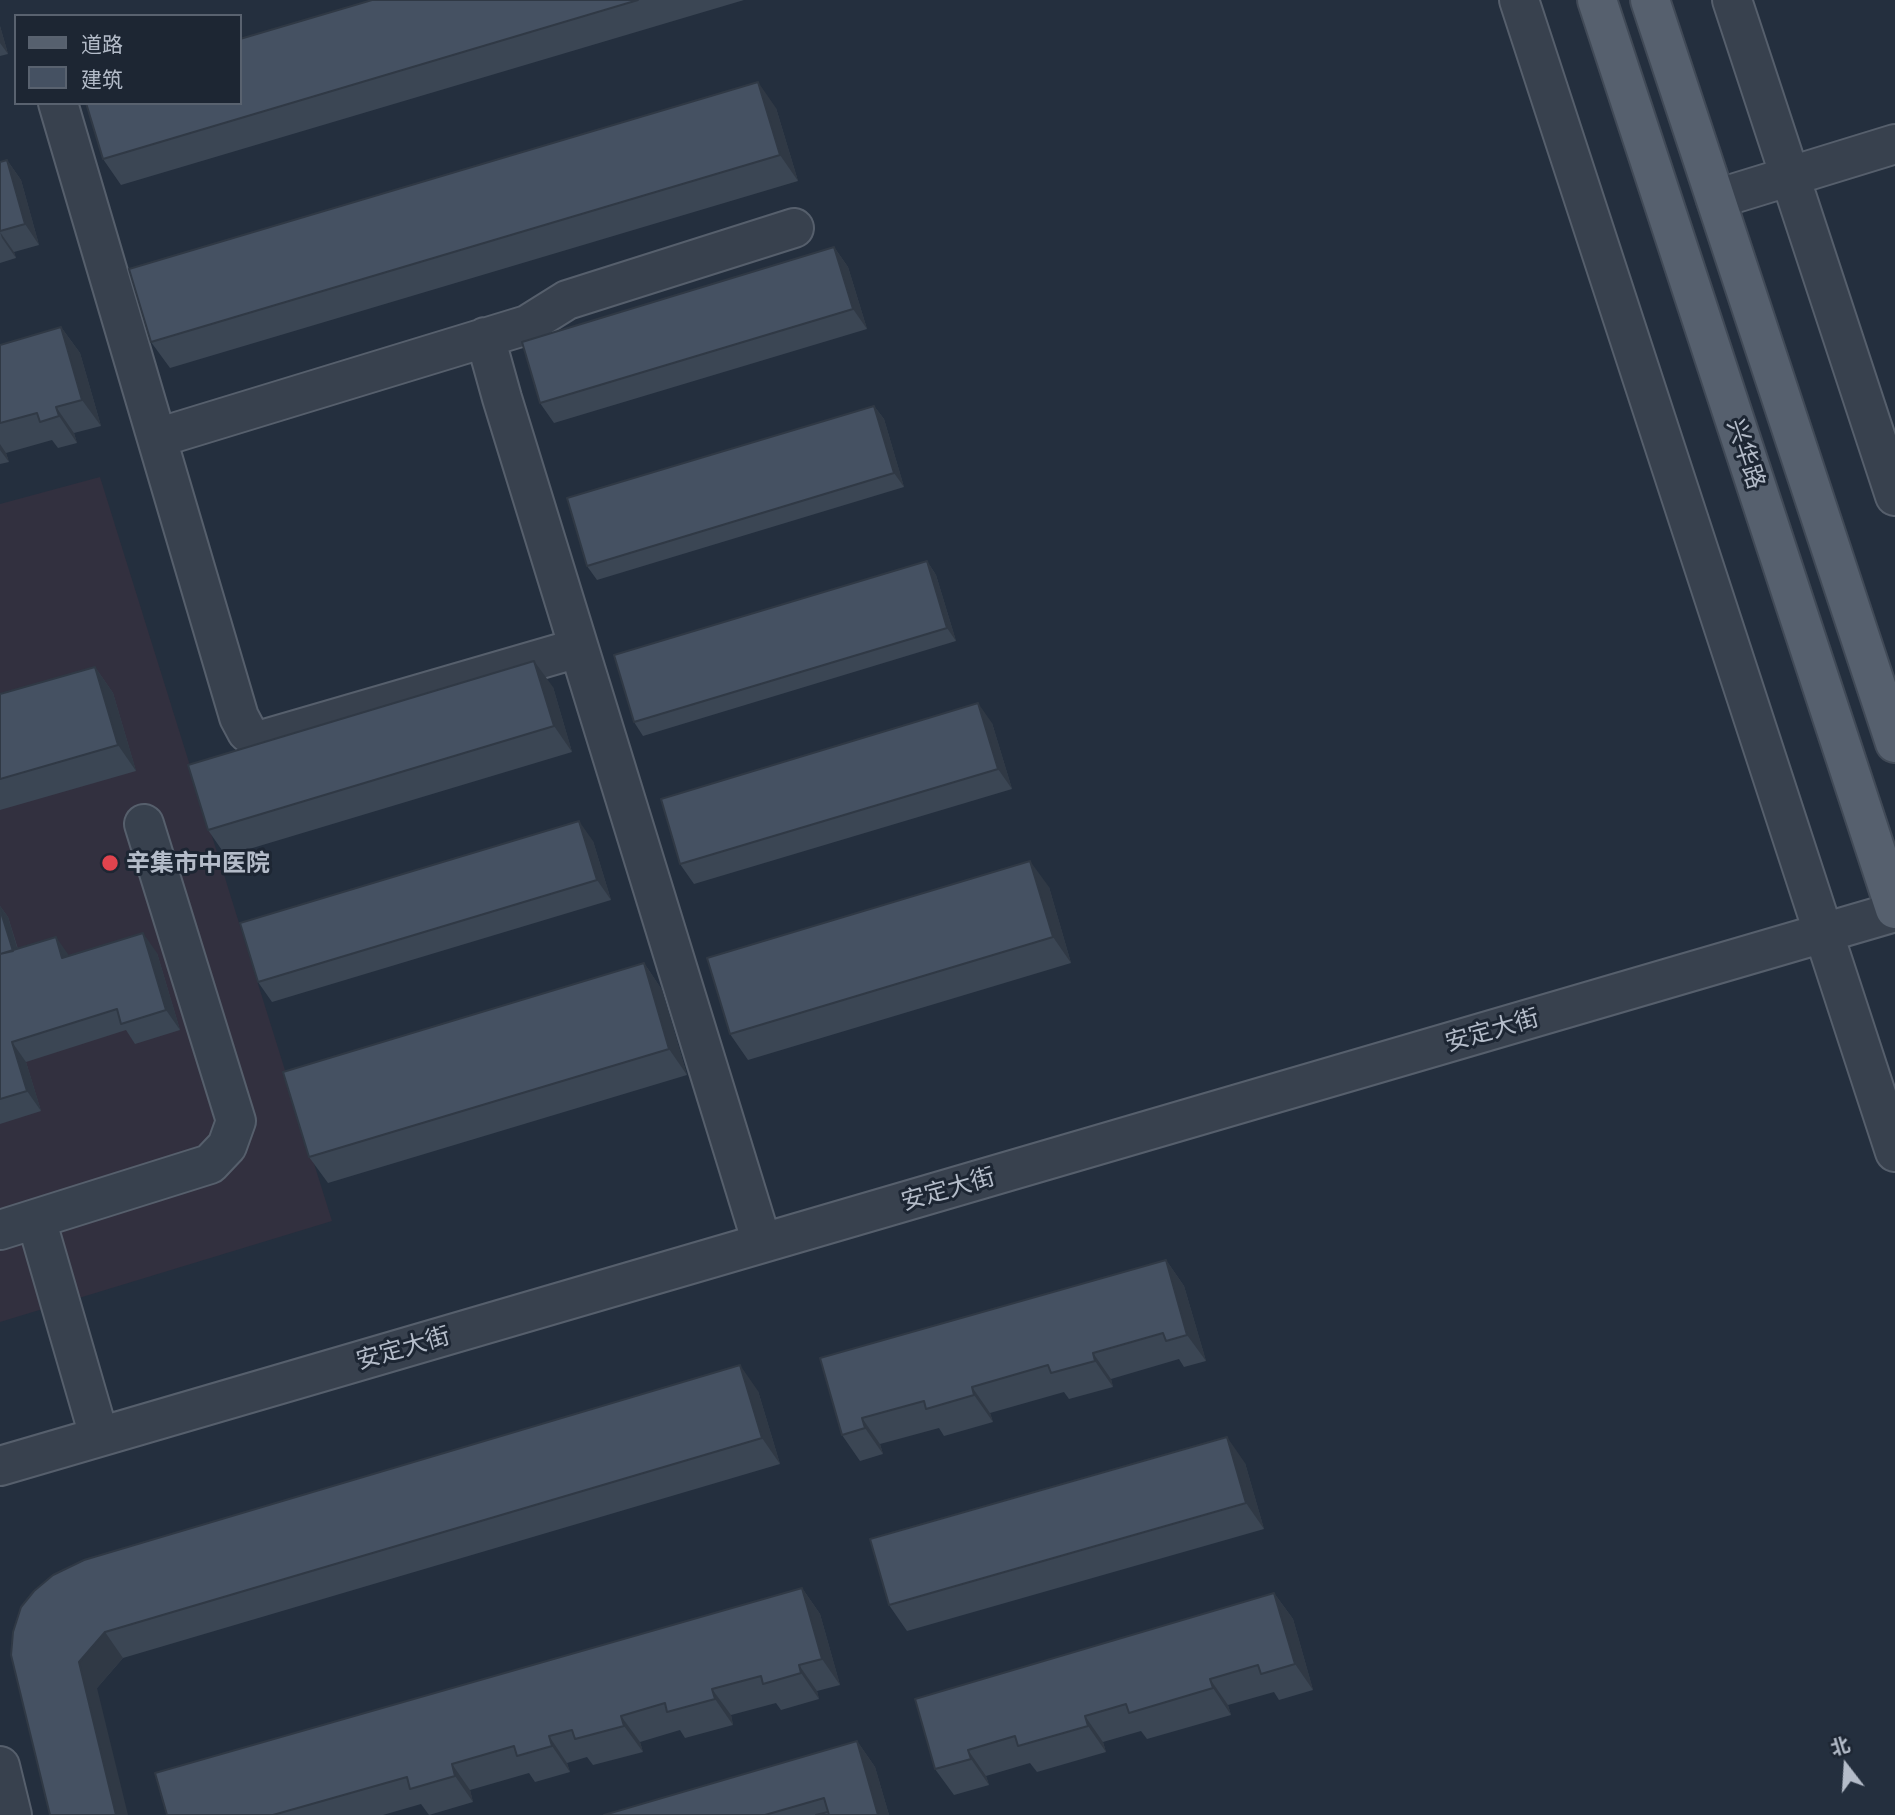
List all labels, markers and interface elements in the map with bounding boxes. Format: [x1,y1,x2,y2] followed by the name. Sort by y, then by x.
[14,14,242,105] legend
[81,31,123,56] text: 道路
[81,66,123,91] text: 建筑
[1721,415,1771,493] street label: 兴华路
[126,849,270,877] place label: 辛集市中医院
[100,853,120,873] marker: 辛集市中医院
[1442,1003,1542,1057] street label: 安定大街
[898,1162,998,1216] street label: 安定大街
[353,1321,453,1375] street label: 安定大街
[1811,1731,1881,1801] north arrow
[1827,1732,1852,1759] text: 北

